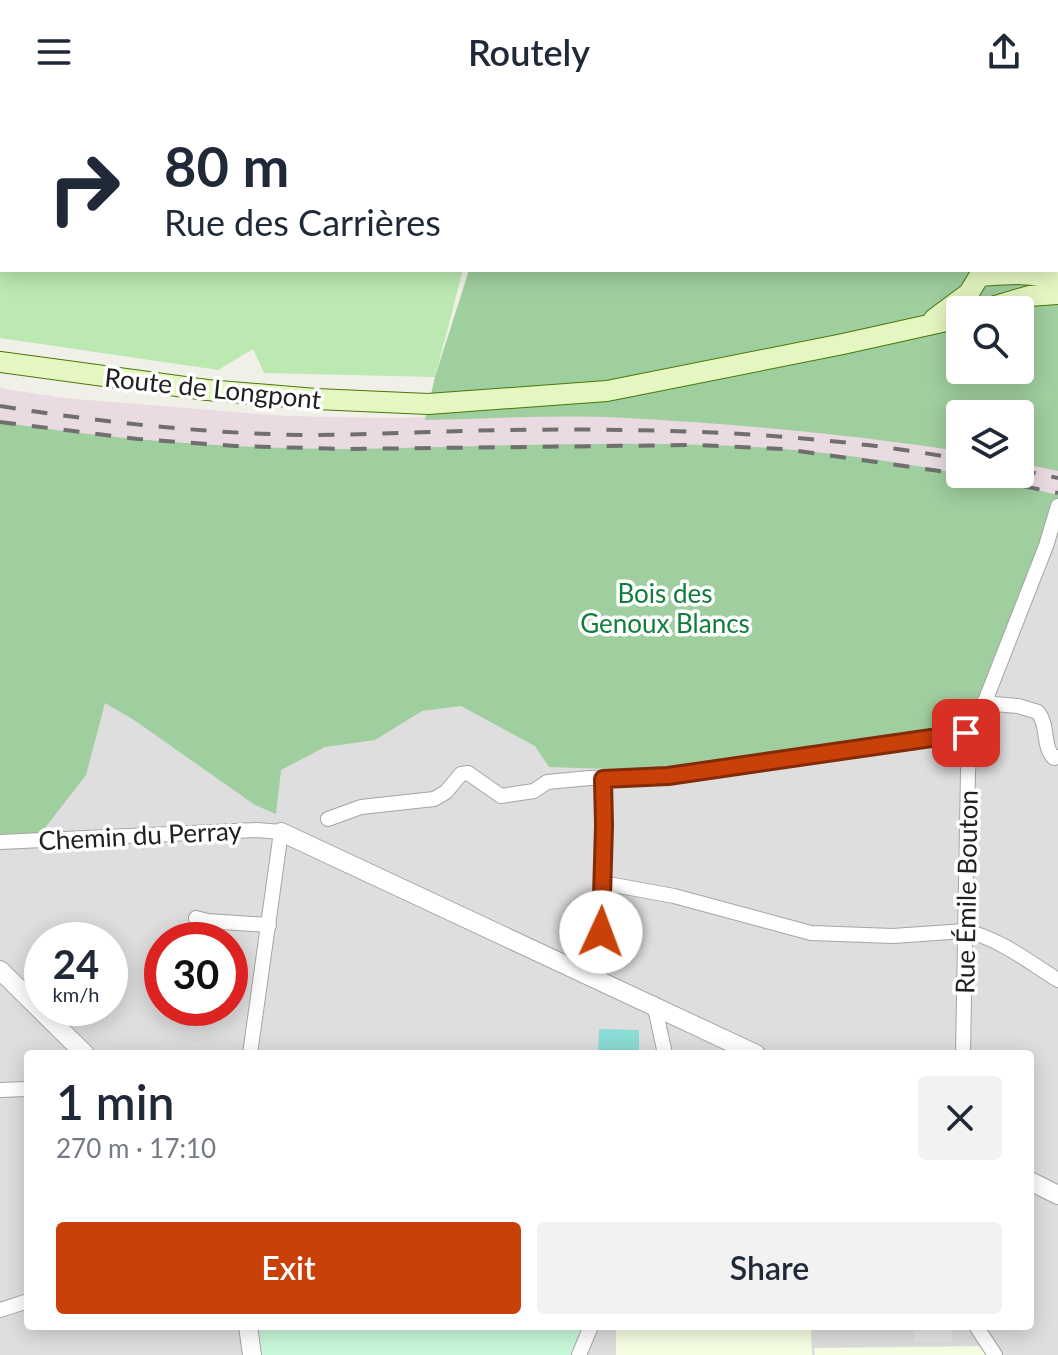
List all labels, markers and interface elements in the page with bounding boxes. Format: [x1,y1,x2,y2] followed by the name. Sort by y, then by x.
[32,30,76,74] icon: menu
[468,30,590,74] text: Routely
[982,30,1026,74] icon: share
[164,132,289,199] text: 80 m
[32,136,136,240] icon: right
[164,200,441,244] text: Rue des Carrières
[946,296,1034,488] map controls
[946,296,1034,384] button: search
[103,361,323,415] street label: Route de Longpont
[946,400,1034,488] button: layers
[580,577,750,639] park label: Bois des Genoux Blancs
[932,699,1000,767] pin
[944,711,988,755] icon: arrive
[948,790,984,994] street label: Rue Émile Bouton
[38,814,243,856] street label: Chemin du Perray
[559,890,643,974] position arrow
[144,922,248,1026] speed limit sign: 30
[53,940,99,988] text: 24
[53,982,99,1006] text: km/h
[56,1073,174,1130] text: 1 min
[918,1076,1002,1160] button: close
[56,1132,216,1164] text: 270 m · 17:10
[56,1222,521,1314] button: Exit
[537,1222,1002,1314] button: Share

